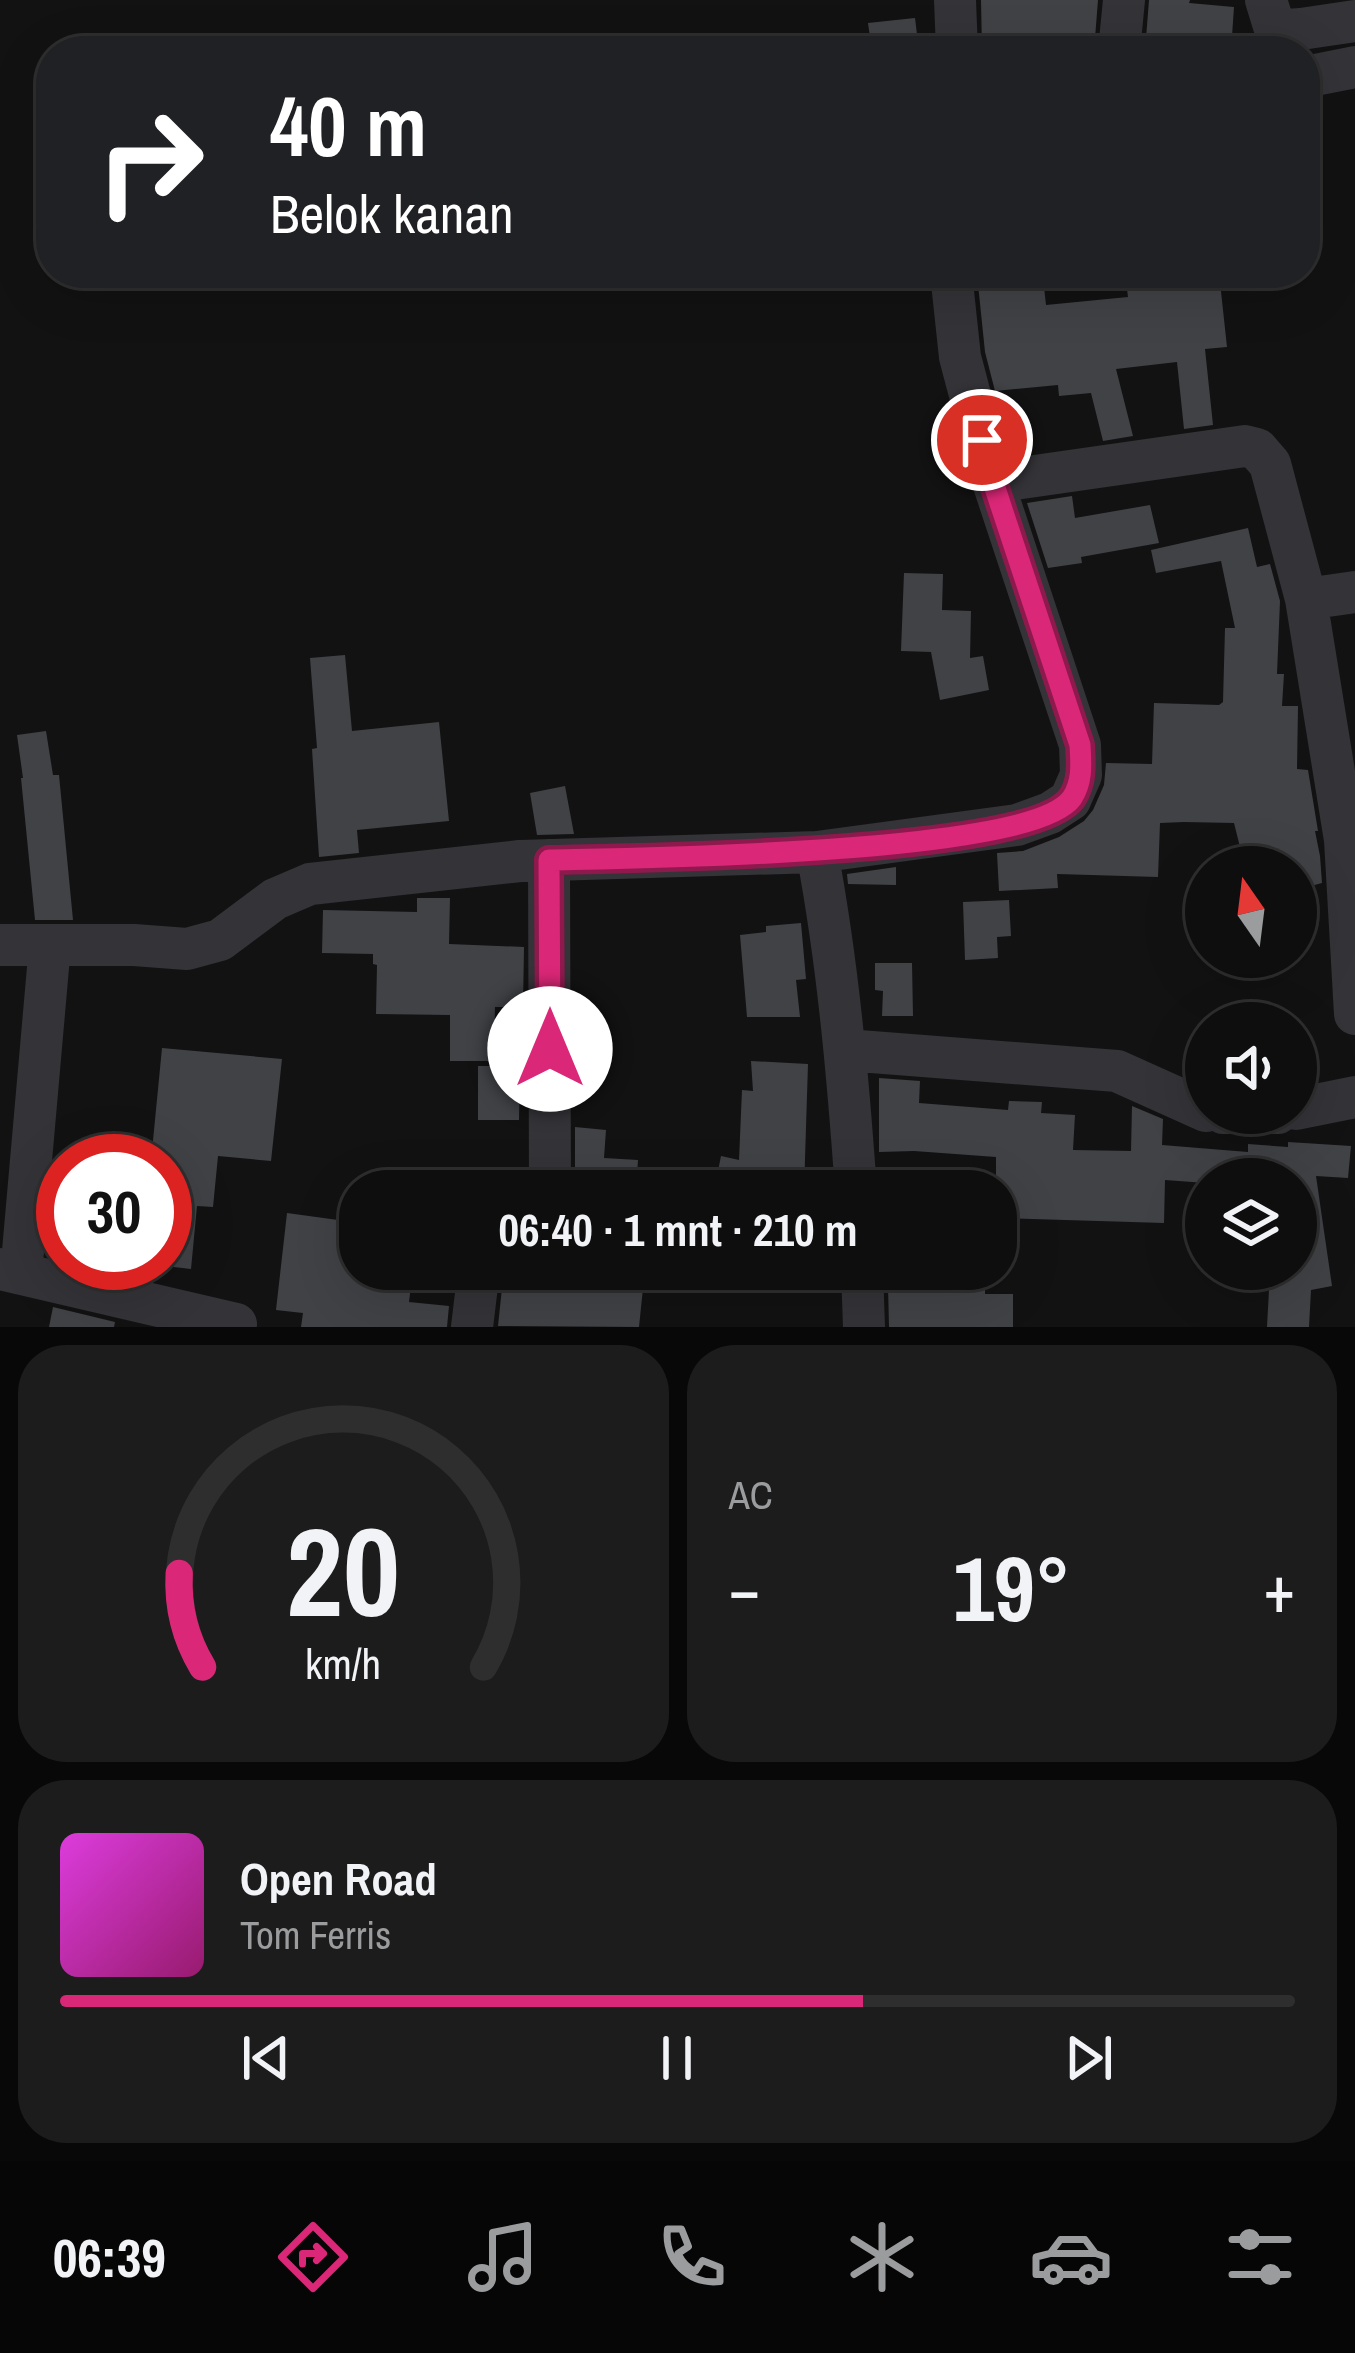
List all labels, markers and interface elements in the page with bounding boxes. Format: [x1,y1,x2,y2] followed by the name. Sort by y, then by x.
[270,69,427,182] text: 40 m
[72,84,228,240] icon: right
[270,177,514,250] text: Belok kanan
[931,389,1033,491] pin
[949,407,1015,473] icon: arrive
[1185,846,1317,978] north arrow
[1185,846,1317,1290] map controls
[487,986,613,1112] position arrow
[1185,1002,1317,1134] button: sound
[36,1134,192,1290] speed limit sign: 30
[1185,1158,1317,1290] button: layers
[499,1199,857,1260] text: 06:40 · 1 mnt · 210 m
[729,1469,773,1521] text: AC
[286,1487,400,1655] text: 20
[953,1528,1071,1649] text: 19°
[729,1544,760,1633] text: −
[1263,1544,1295,1633] text: +
[305,1634,381,1691] text: km/h
[240,1848,437,1909] text: Open Road
[240,1909,391,1961] text: Tom Ferris
[233,2025,299,2091] icon: previous
[644,2025,710,2091] icon: pause
[1056,2025,1122,2091] icon: next
[271,2215,355,2299] icon: directions
[461,2215,545,2299] icon: music
[650,2215,734,2299] icon: phone
[840,2215,924,2299] icon: climate
[1029,2215,1113,2299] icon: car
[1218,2215,1302,2299] icon: filters
[53,2221,166,2294] text: 06:39

